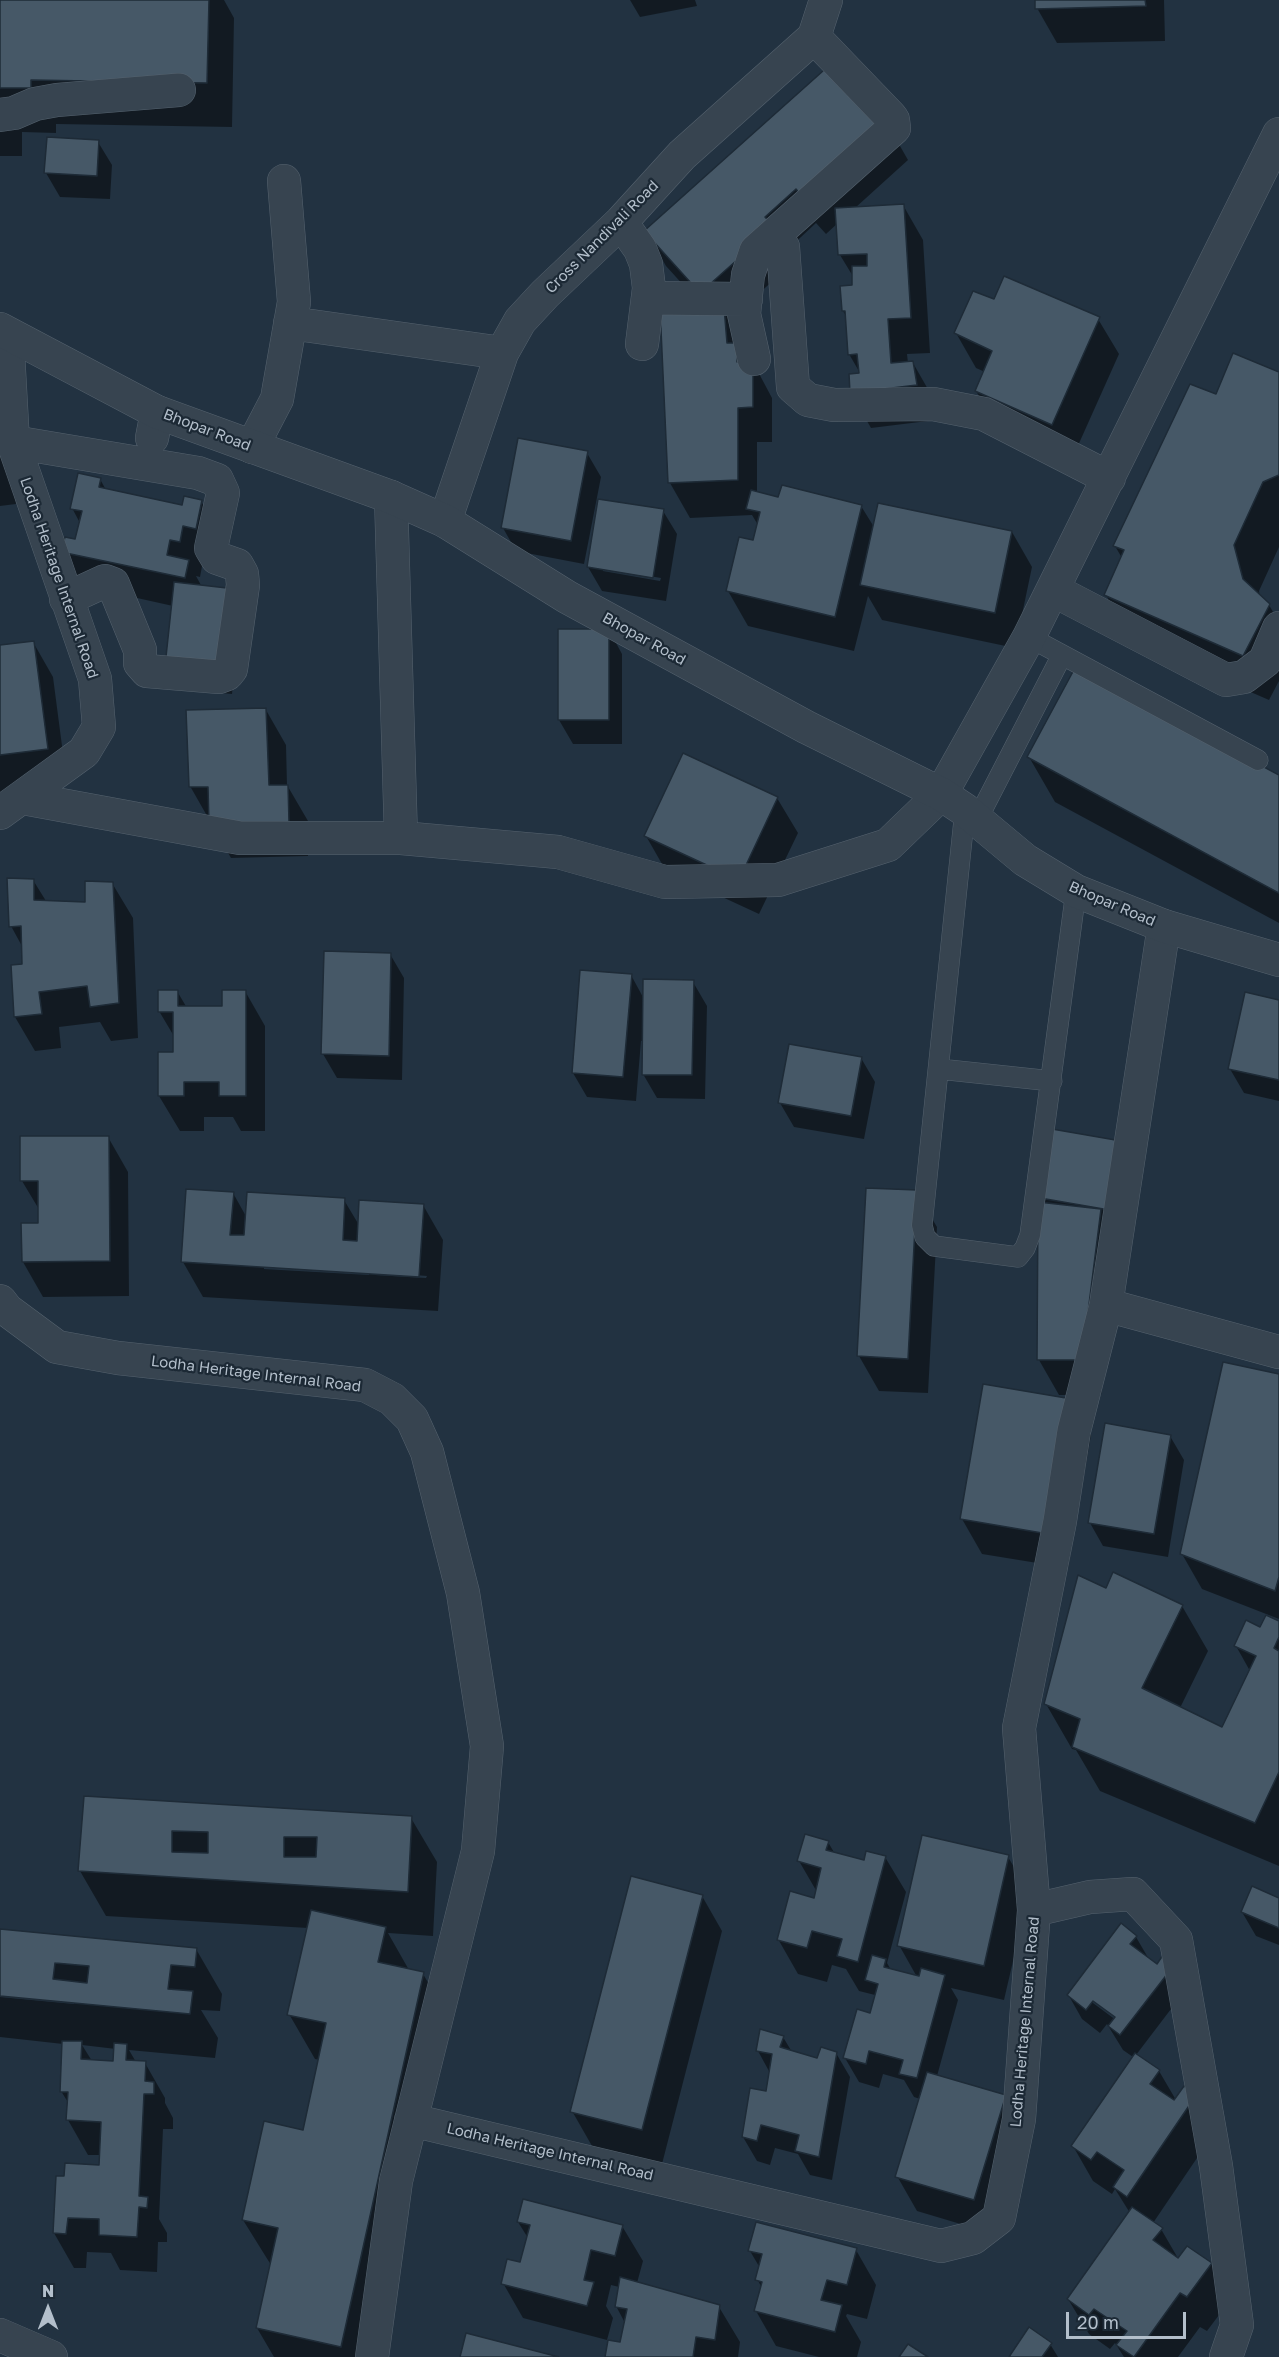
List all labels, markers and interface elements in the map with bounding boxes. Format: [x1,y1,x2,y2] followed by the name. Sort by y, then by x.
[542,177,662,297] street label: Cross Nandivali Road
[161,405,253,455] street label: Bhopar Road
[16,475,102,681] street label: Lodha Heritage Internal Road
[599,609,689,669] street label: Bhopar Road
[1066,878,1158,930] street label: Bhopar Road
[150,1352,362,1396] street label: Lodha Heritage Internal Road
[1007,1916,1043,2128] street label: Lodha Heritage Internal Road
[445,2119,655,2185] street label: Lodha Heritage Internal Road
[18,2279,78,2339] north arrow
[42,2281,54,2301] text: N
[1069,2300,1189,2338] scale bar
[1077,2311,1119,2333] text: 20 m

